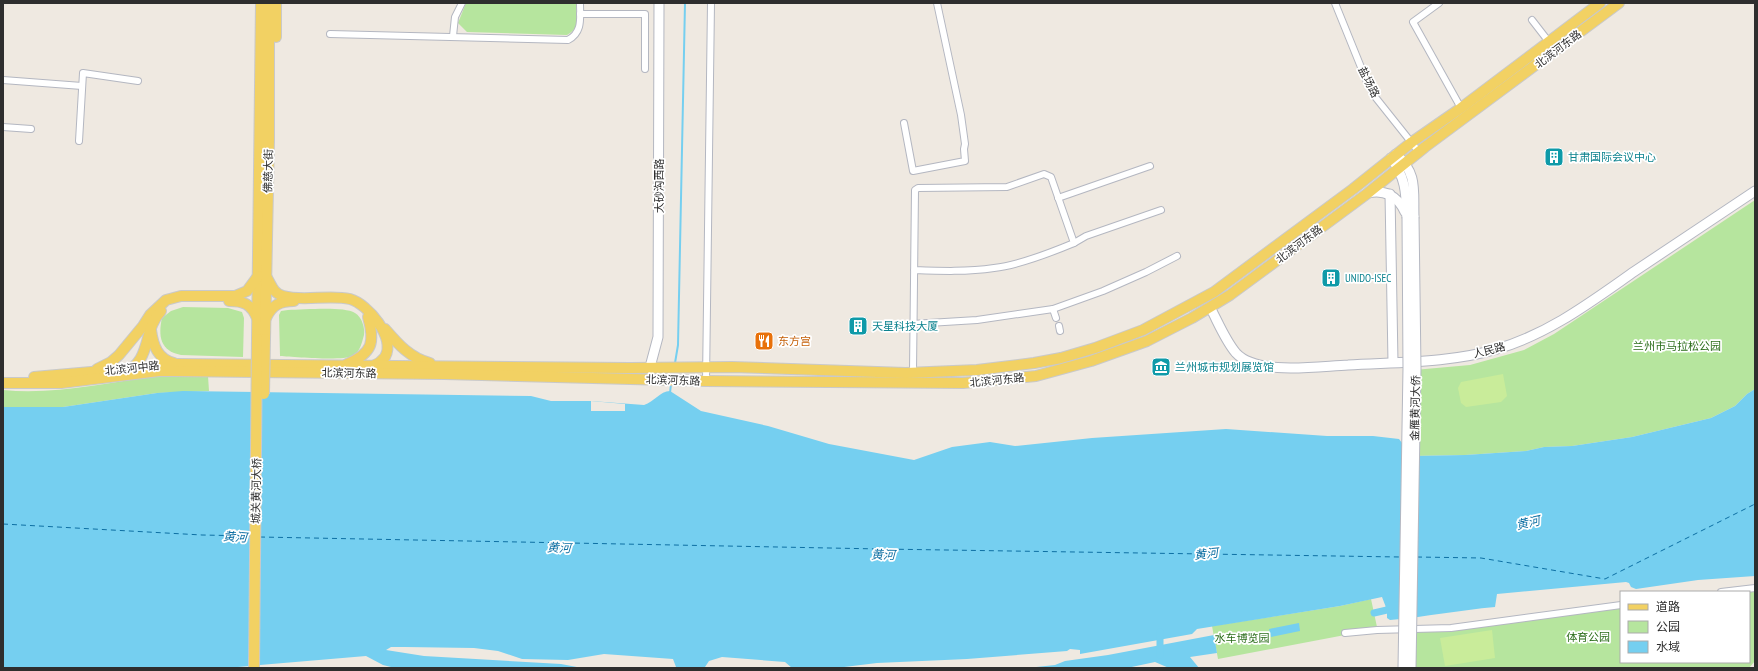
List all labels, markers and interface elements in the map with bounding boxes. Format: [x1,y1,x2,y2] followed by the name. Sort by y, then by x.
[1532,27,1584,71] street label: 北滨河东路
[1355,64,1383,100] street label: 盐场路
[1543,146,1565,168] building icon: 甘肃国际会议中心
[261,149,275,193] street label: 佛慈大街
[1568,150,1656,164] place label: 甘肃国际会议中心
[652,159,666,214] street label: 大砂沟西路
[1273,222,1325,266] street label: 北滨河东路
[1320,267,1342,289] building icon: UNIDO-ISEC
[1345,271,1391,285] place label: UNIDO-ISEC
[847,315,869,337] building icon: 天星科技大厦
[872,319,938,333] place label: 天星科技大厦
[753,330,775,352] restaurant icon: 东方宫
[778,334,811,348] place label: 东方宫
[1471,339,1507,361] street label: 人民路
[1633,339,1721,353] park label: 兰州市马拉松公园
[1150,356,1172,378] museum icon: 兰州城市规划展览馆
[104,358,160,378] street label: 北滨河中路
[1175,360,1274,374] place label: 兰州城市规划展览馆
[321,366,377,380] street label: 北滨河东路
[969,370,1025,390] street label: 北滨河东路
[645,372,701,388] street label: 北滨河东路
[1407,375,1423,441] street label: 金雁黄河大侨
[248,458,264,524] street label: 城关黄河大桥
[1515,512,1543,533] water label: 黄河
[223,528,250,545] water label: 黄河
[547,540,573,555] water label: 黄河
[1193,545,1221,562] water label: 黄河
[871,547,897,562] water label: 黄河
[1620,591,1750,663] legend
[1656,599,1680,614] text: 道路
[1656,619,1680,634] text: 公园
[1566,630,1610,644] park label: 体育公园
[1215,631,1270,645] park label: 水车博览园
[1656,639,1680,654] text: 水域

